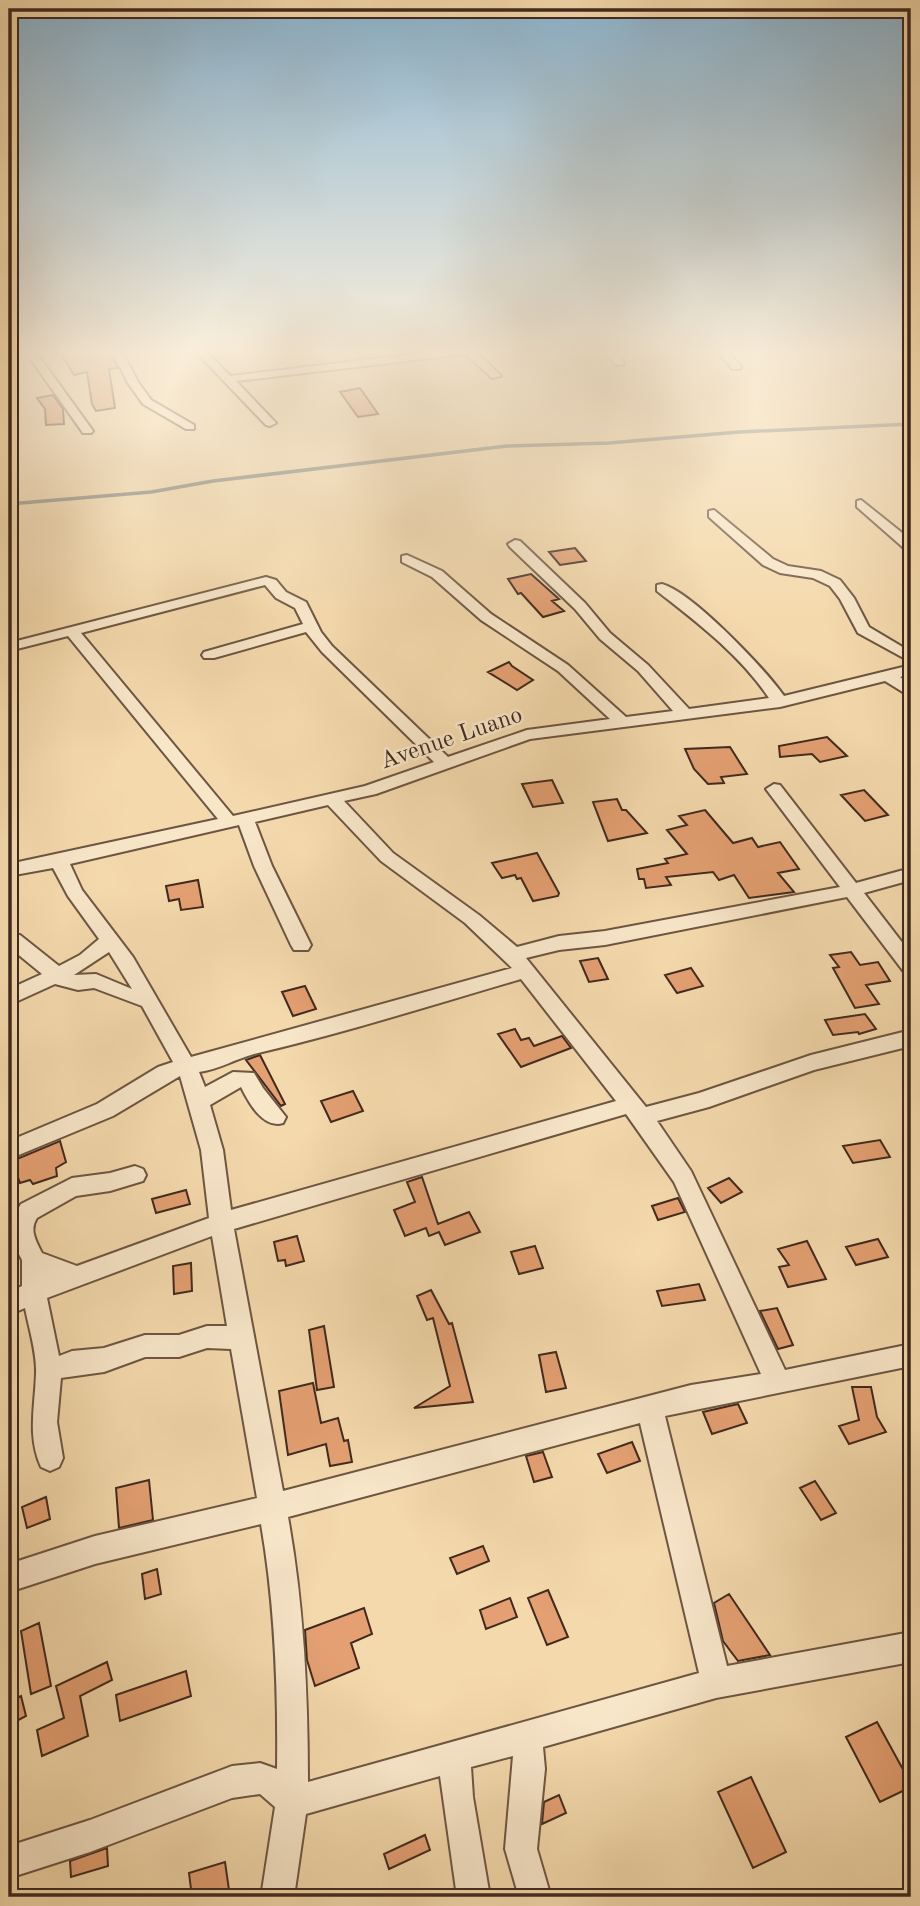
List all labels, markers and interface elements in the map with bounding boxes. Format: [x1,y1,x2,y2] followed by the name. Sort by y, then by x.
[378,703,526,774] street label: Avenue Luano

